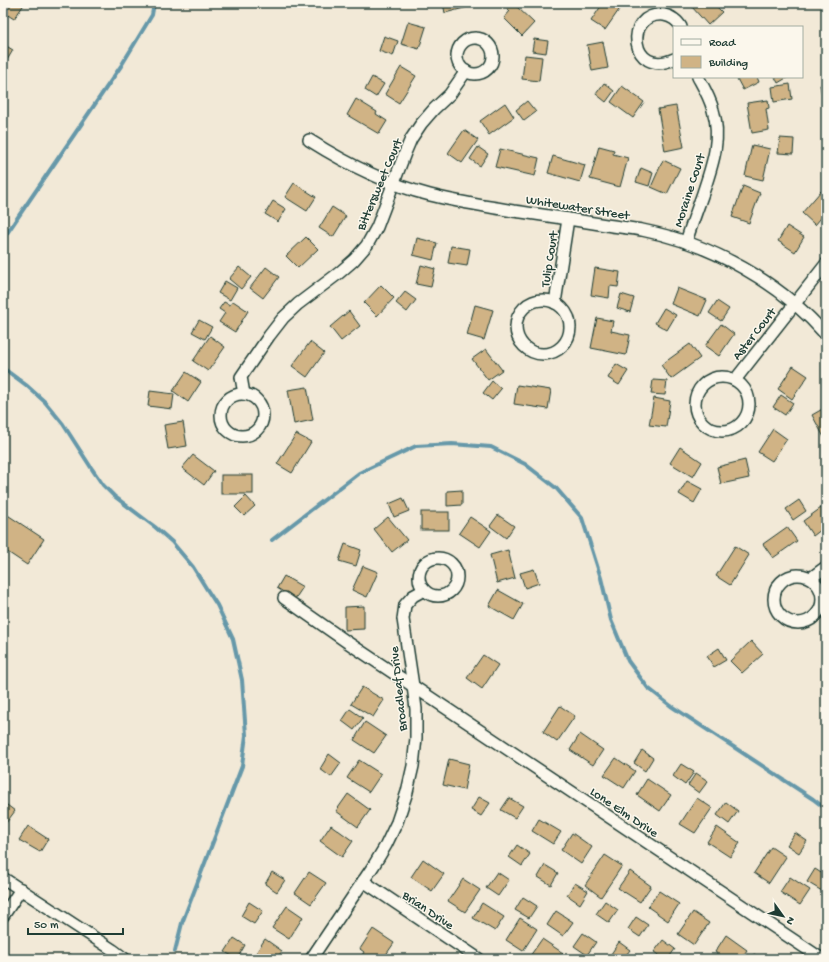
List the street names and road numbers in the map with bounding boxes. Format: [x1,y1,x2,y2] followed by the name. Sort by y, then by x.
[354,135,407,234] street label: Bittersweet Court
[671,151,710,229] street label: Moraine Court
[525,193,632,224] street label: Whitewater Street
[539,229,563,289] street label: Tulip Court
[730,304,781,364] street label: Aster Court
[388,645,411,733] street label: Broadleaf Drive
[587,785,661,842] street label: Lone Elm Drive
[398,888,456,934] street label: Brian Drive

